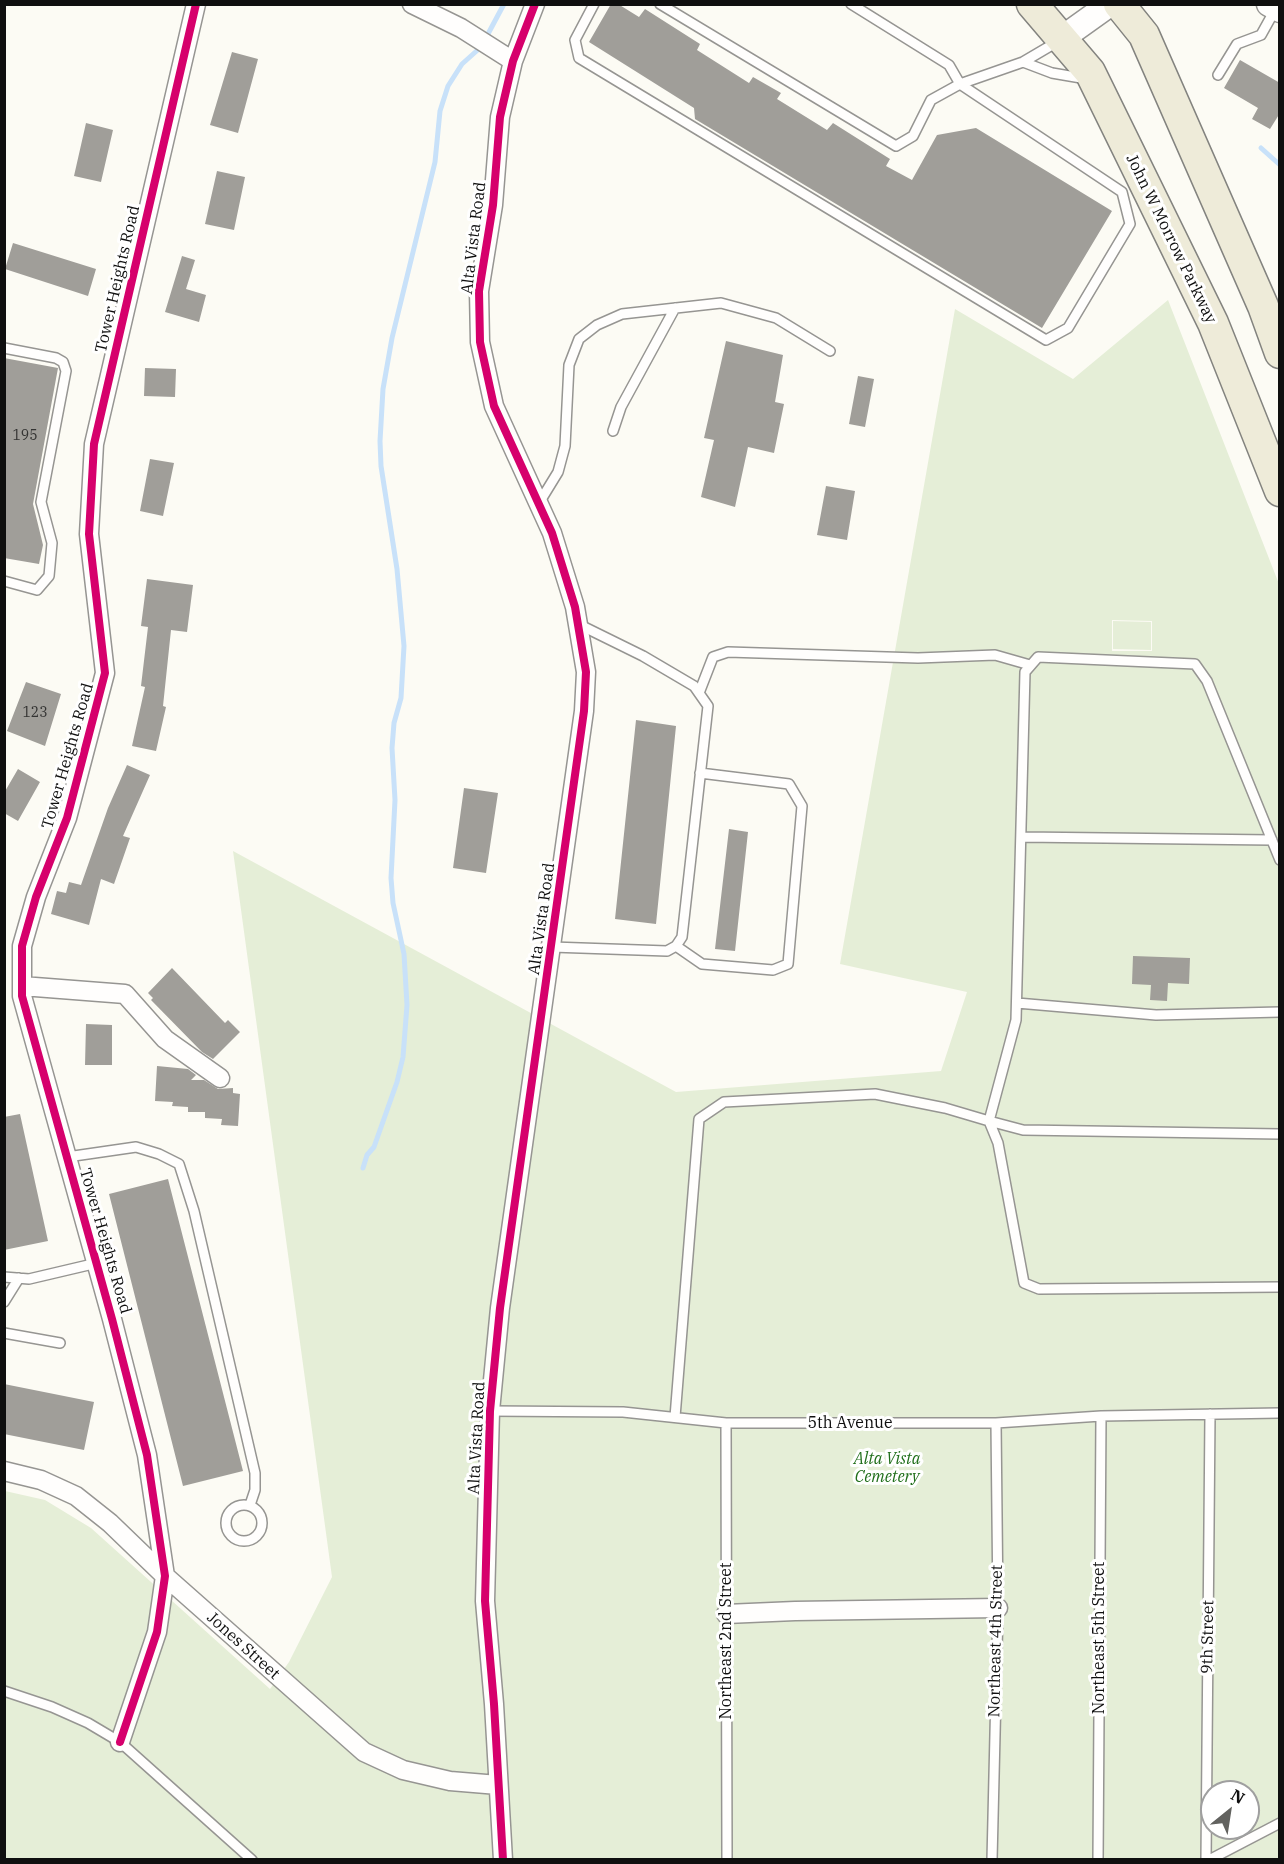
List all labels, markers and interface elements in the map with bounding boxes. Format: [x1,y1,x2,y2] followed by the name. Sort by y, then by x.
[1122,151,1220,327] street label: John W Morrow Parkway
[458,181,490,295] street label: Alta Vista Road
[92,203,144,355] street label: Tower Heights Road
[12,428,38,444] house number: 195
[38,681,98,831] street label: Tower Heights Road
[22,705,48,721] house number: 123
[525,862,559,976] street label: Alta Vista Road
[75,1166,135,1316] street label: Tower Heights Road
[464,1381,490,1495] street label: Alta Vista Road
[807,1413,893,1433] street label: 5th Avenue
[854,1449,920,1487] park label: Alta Vista Cemetery
[716,1562,736,1720] street label: Northeast 2nd Street
[1089,1562,1109,1714] street label: Northeast 5th Street
[985,1565,1007,1717] street label: Northeast 4th Street
[1198,1600,1218,1674] street label: 9th Street
[203,1608,283,1684] street label: Jones Street
[1200,1780,1260,1840] north arrow
[1228,1784,1248,1808] text: N

